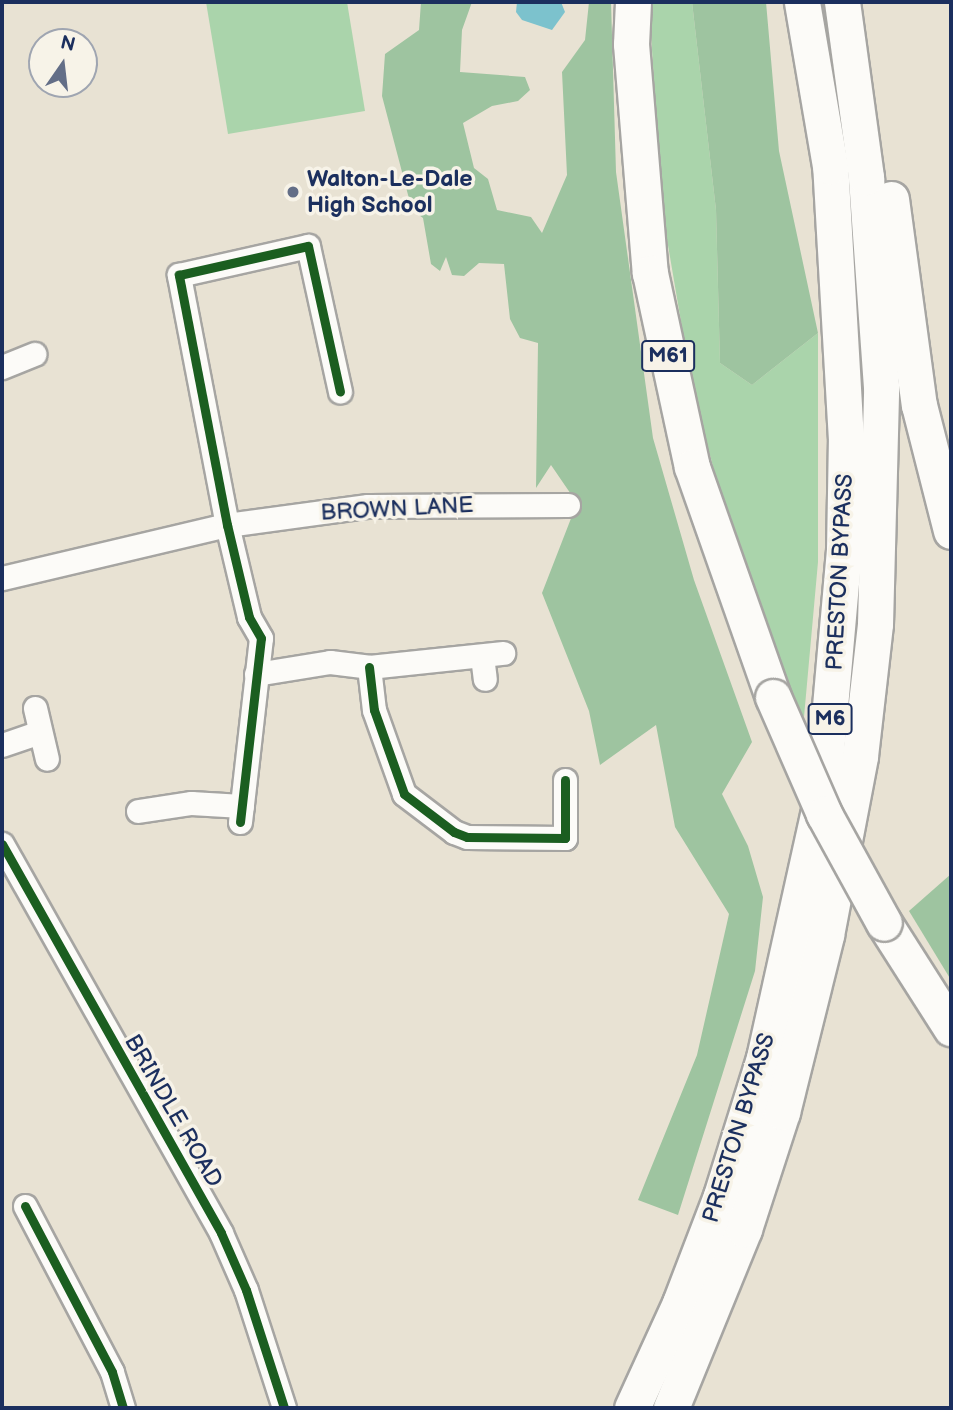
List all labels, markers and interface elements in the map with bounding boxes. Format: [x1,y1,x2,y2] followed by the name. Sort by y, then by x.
[28,28,98,98] north arrow
[58,31,77,57] text: N
[307,165,472,219] place label: Walton-Le-Dale High School
[285,184,301,200] marker: Walton-Le-Dale High School
[640,338,696,374] road number: M61
[821,473,859,671] street label: PRESTON BYPASS
[320,491,474,527] street label: BROWN LANE
[807,702,853,736] road number: M6
[118,1030,228,1192] street label: BRINDLE ROAD
[697,1030,781,1226] street label: PRESTON BYPASS

